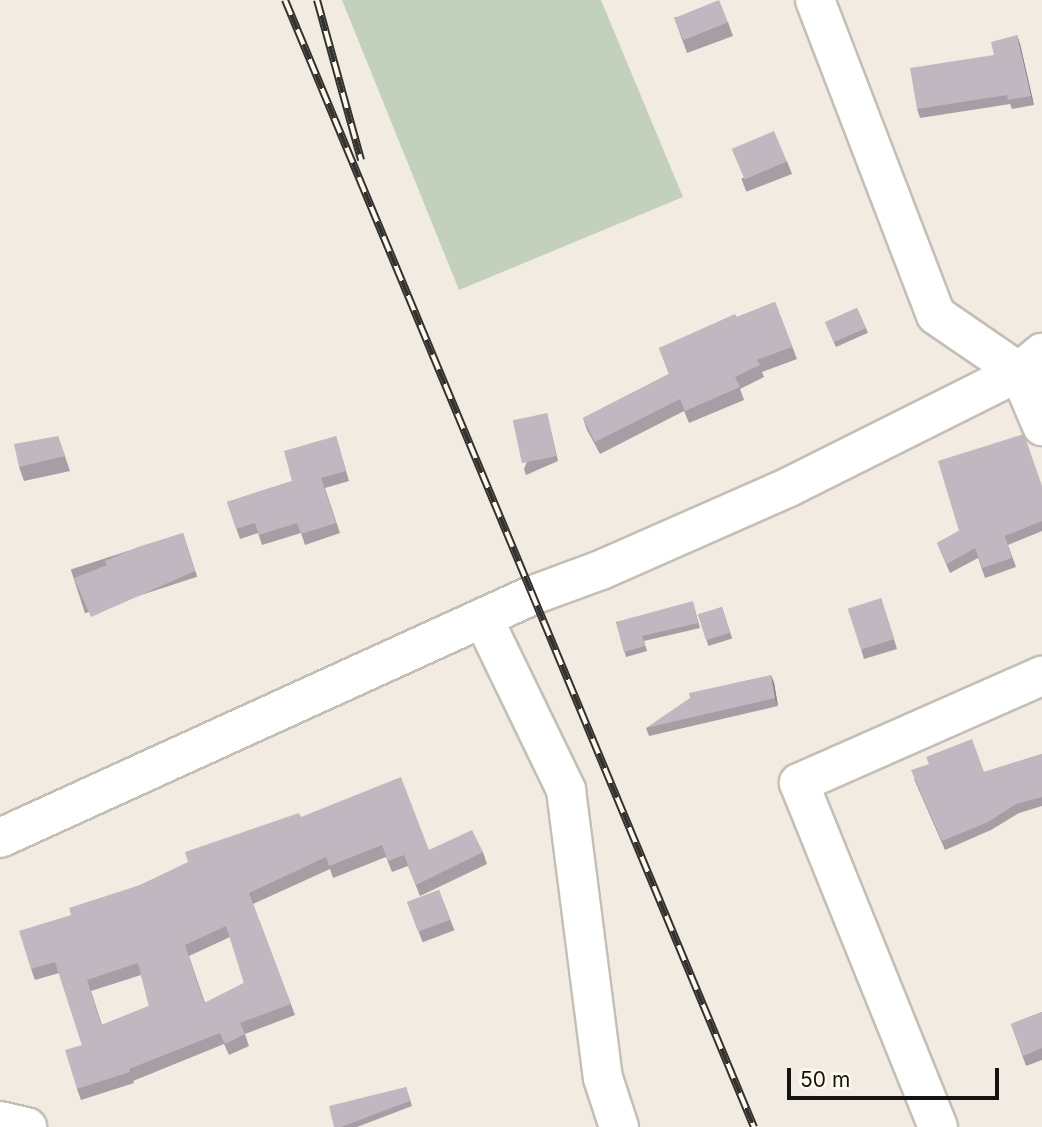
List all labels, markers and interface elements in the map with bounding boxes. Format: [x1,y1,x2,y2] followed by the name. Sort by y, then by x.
[790,1054,1002,1098] scale bar
[800,1067,850,1092] text: 50 m

